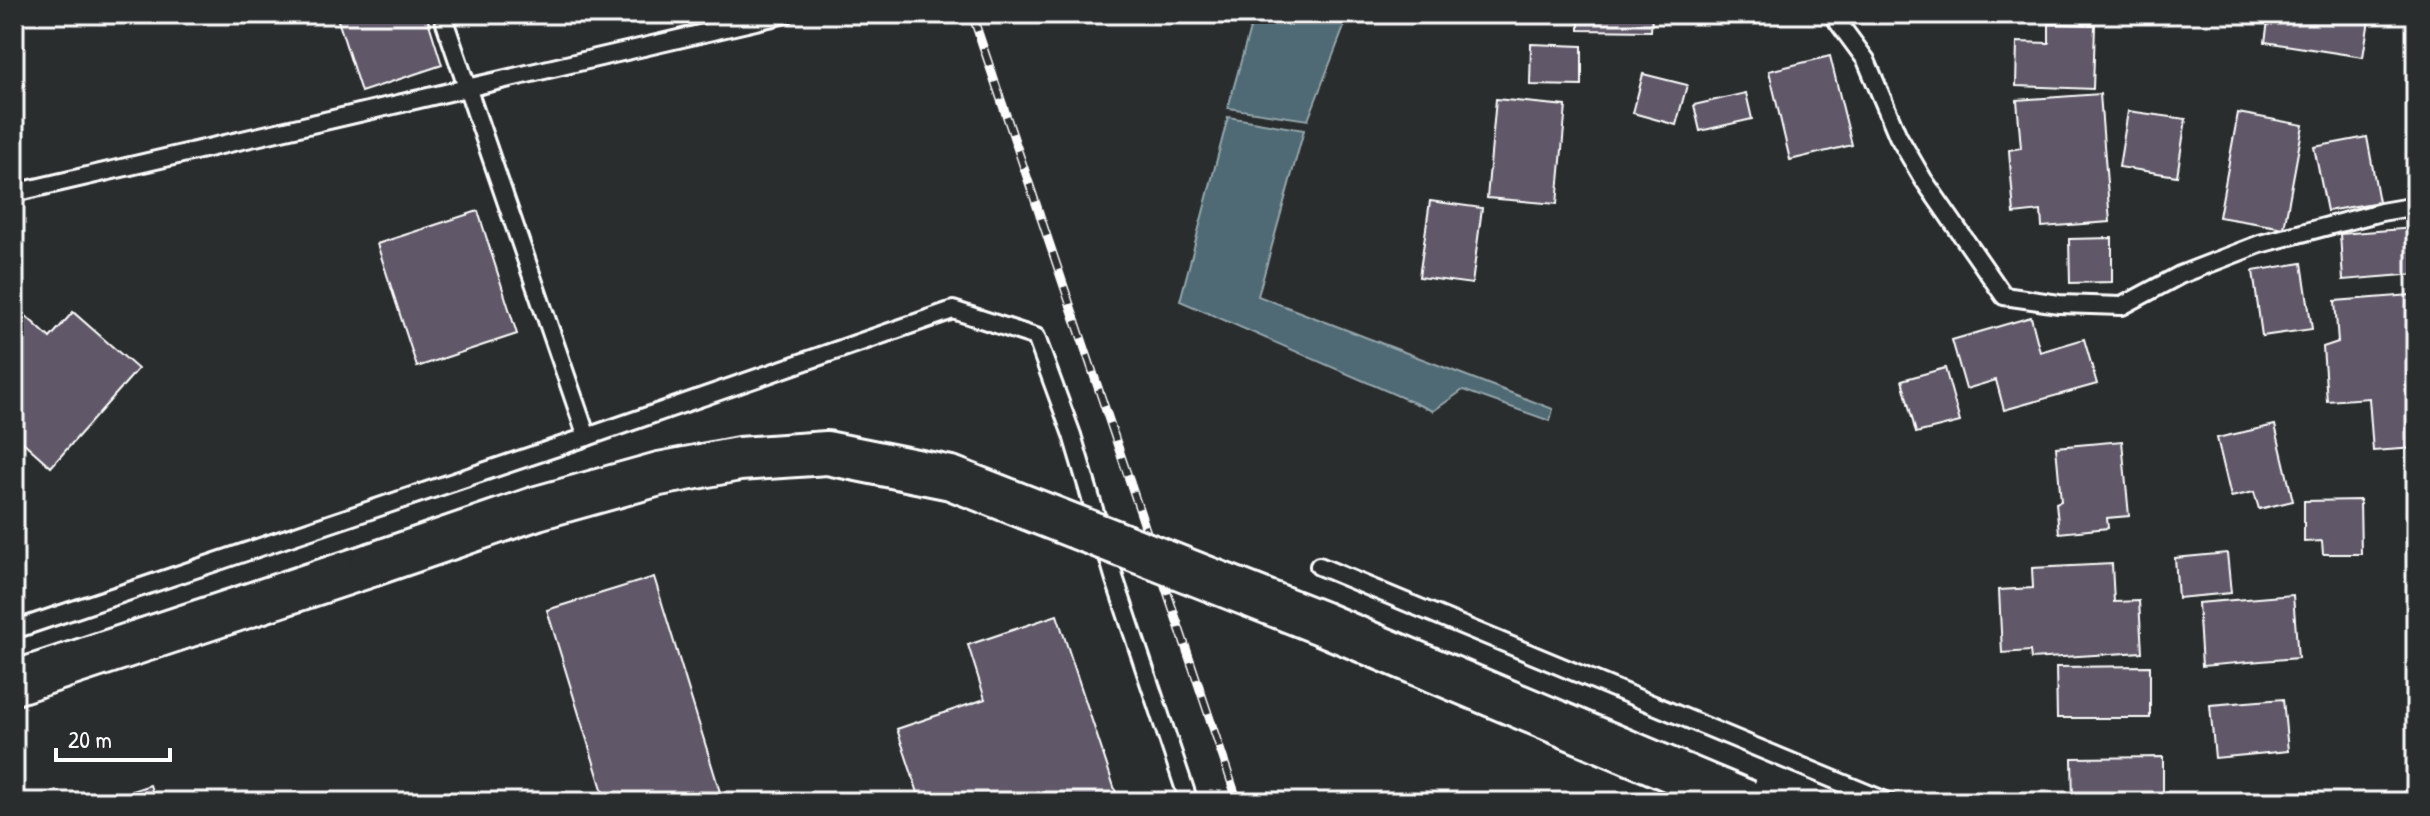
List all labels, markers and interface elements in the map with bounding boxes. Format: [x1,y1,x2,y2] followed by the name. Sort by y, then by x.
[56,712,170,762] scale bar
[68,723,112,755] text: 20 m

